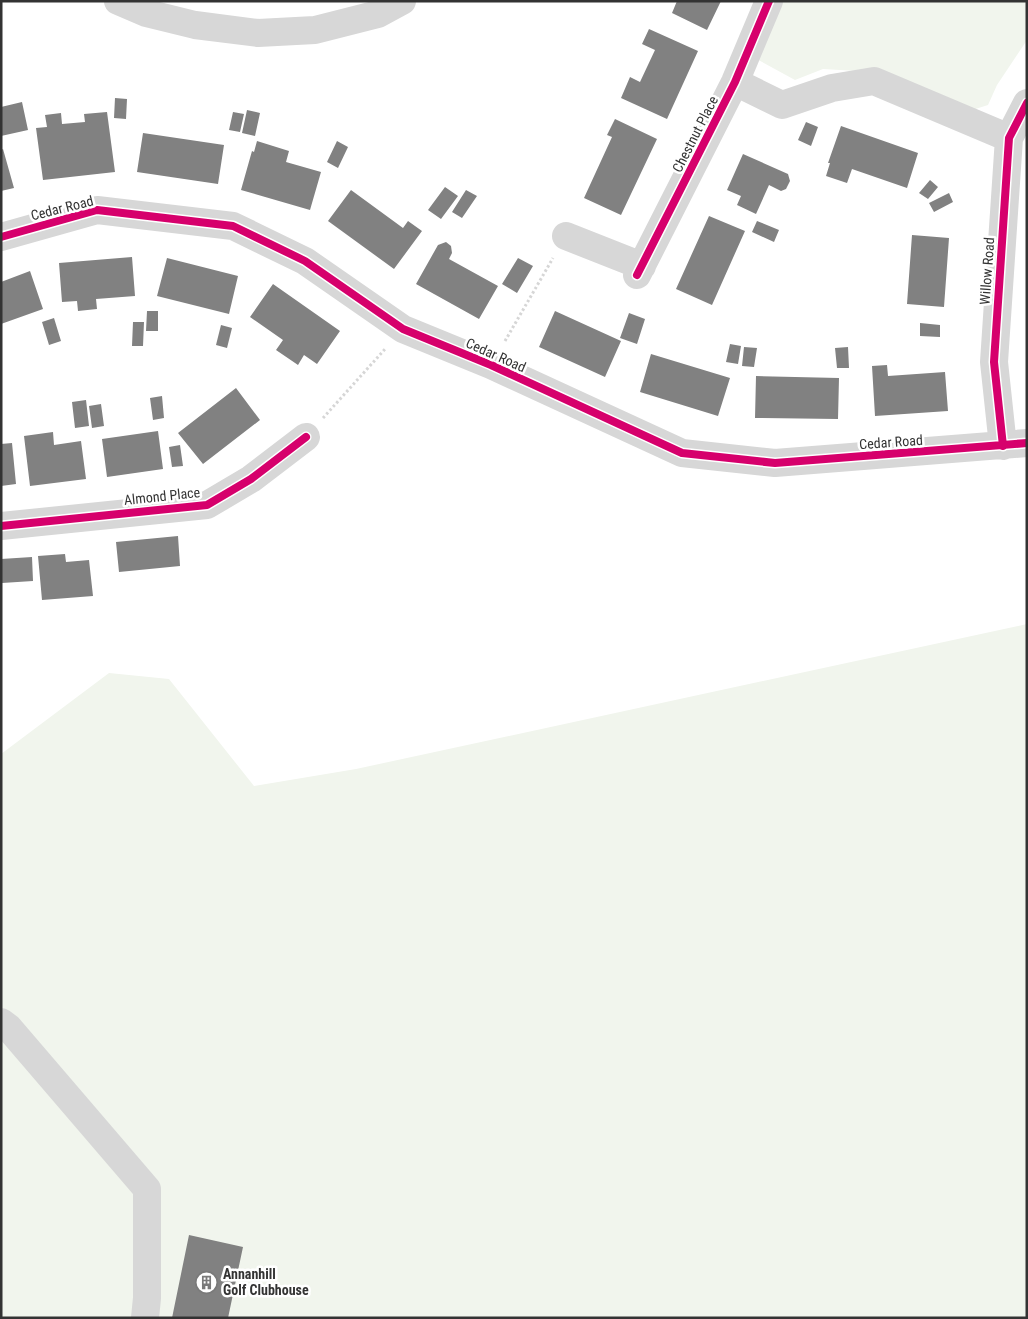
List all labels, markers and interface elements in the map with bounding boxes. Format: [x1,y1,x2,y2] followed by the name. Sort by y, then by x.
[669,93,721,175] street label: Chestnut Place
[29,193,95,223] street label: Cedar Road
[977,237,997,305] street label: Willow Road
[464,335,528,375] street label: Cedar Road
[859,432,923,452] street label: Cedar Road
[123,484,201,508] street label: Almond Place
[223,1266,309,1298] place label: Annanhill Golf Clubhouse
[195,1270,219,1294] building icon: Annanhill Golf Clubhouse

